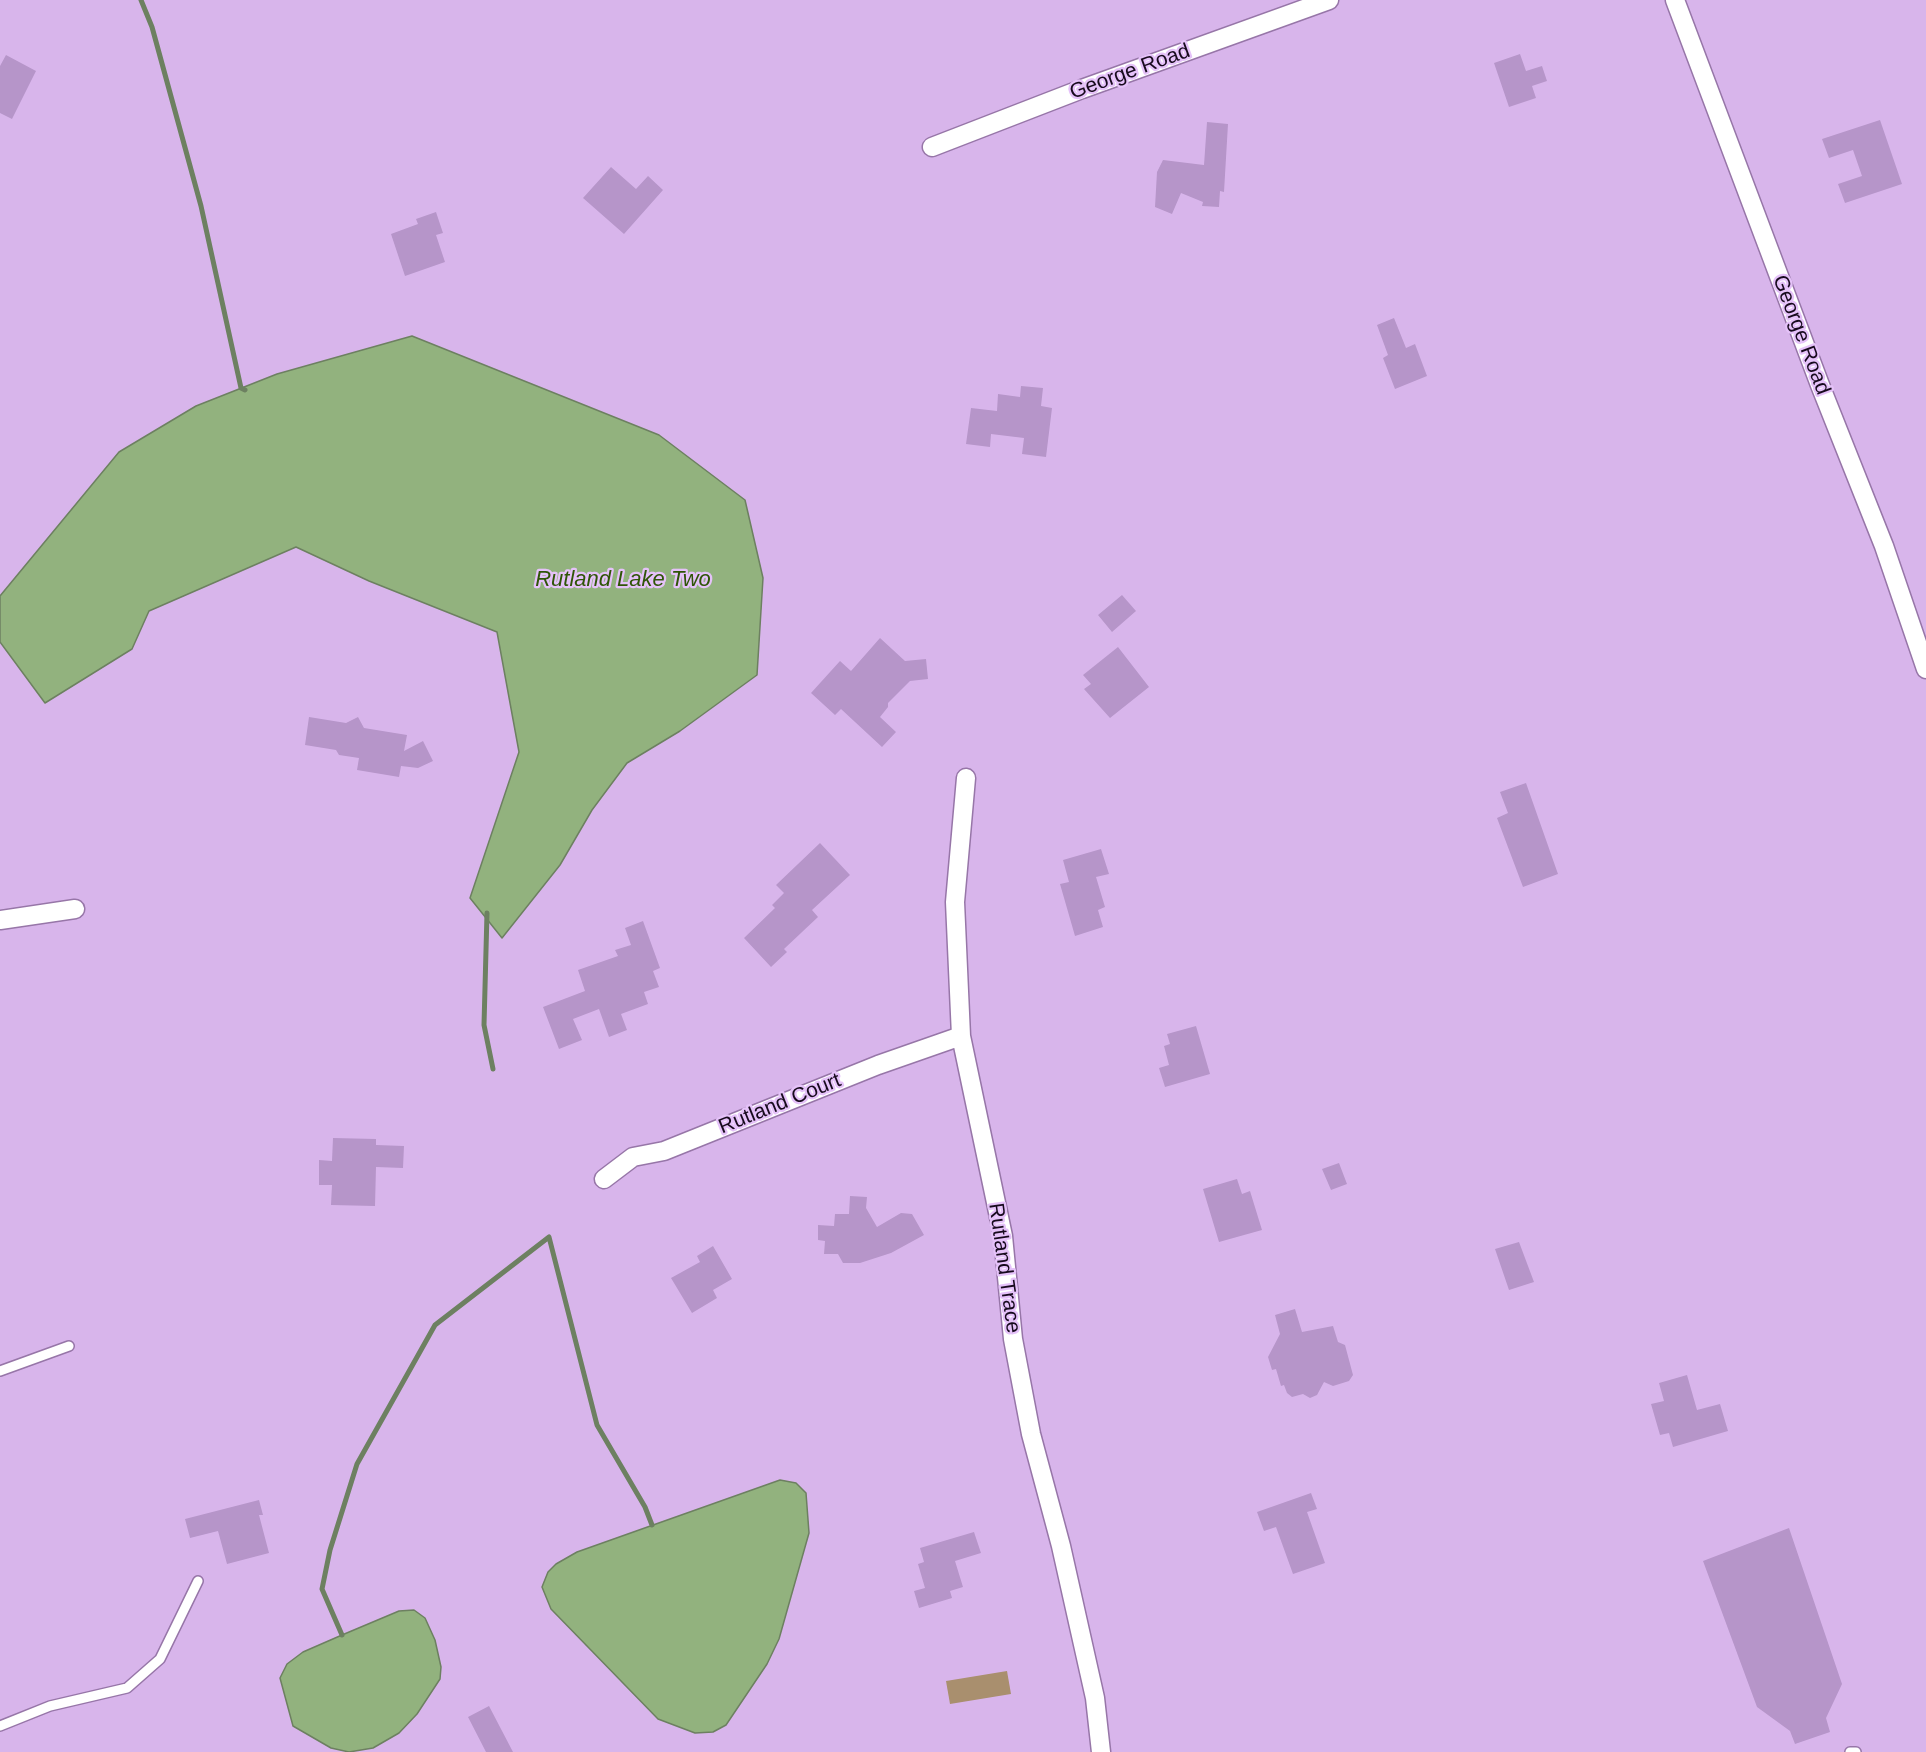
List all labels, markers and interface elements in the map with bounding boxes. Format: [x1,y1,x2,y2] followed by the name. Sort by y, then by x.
[1066,39,1194,105] street label: George Road
[1767,272,1835,398] street label: George Road
[535,567,711,593] water label: Rutland Lake Two
[715,1068,845,1140] street label: Rutland Court
[982,1201,1026,1335] street label: Rutland Trace

